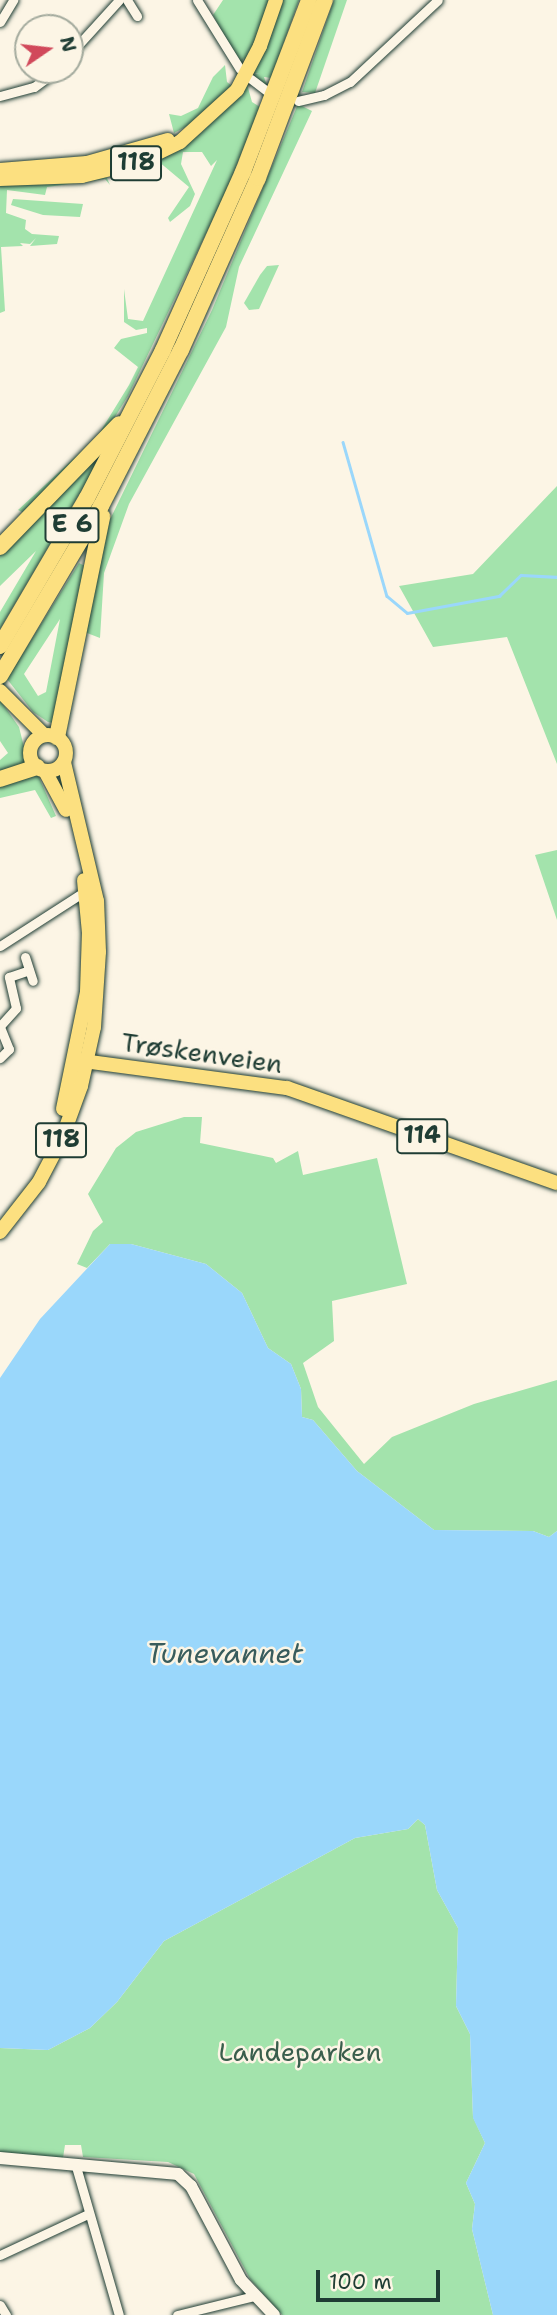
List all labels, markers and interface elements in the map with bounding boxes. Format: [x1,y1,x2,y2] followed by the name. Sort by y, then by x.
[14,14,84,84] north arrow
[54,34,82,55] text: N
[110,142,162,183] road number: 118
[44,504,100,546] road number: E 6
[119,1026,285,1080] street label: Trøskenveien
[396,1116,448,1156] road number: 114
[35,1120,87,1160] road number: 118
[146,1636,304,1670] water label: Tunevannet
[219,2036,381,2068] park label: Landeparken
[319,2256,443,2300] scale bar
[329,2268,392,2296] text: 100 m

